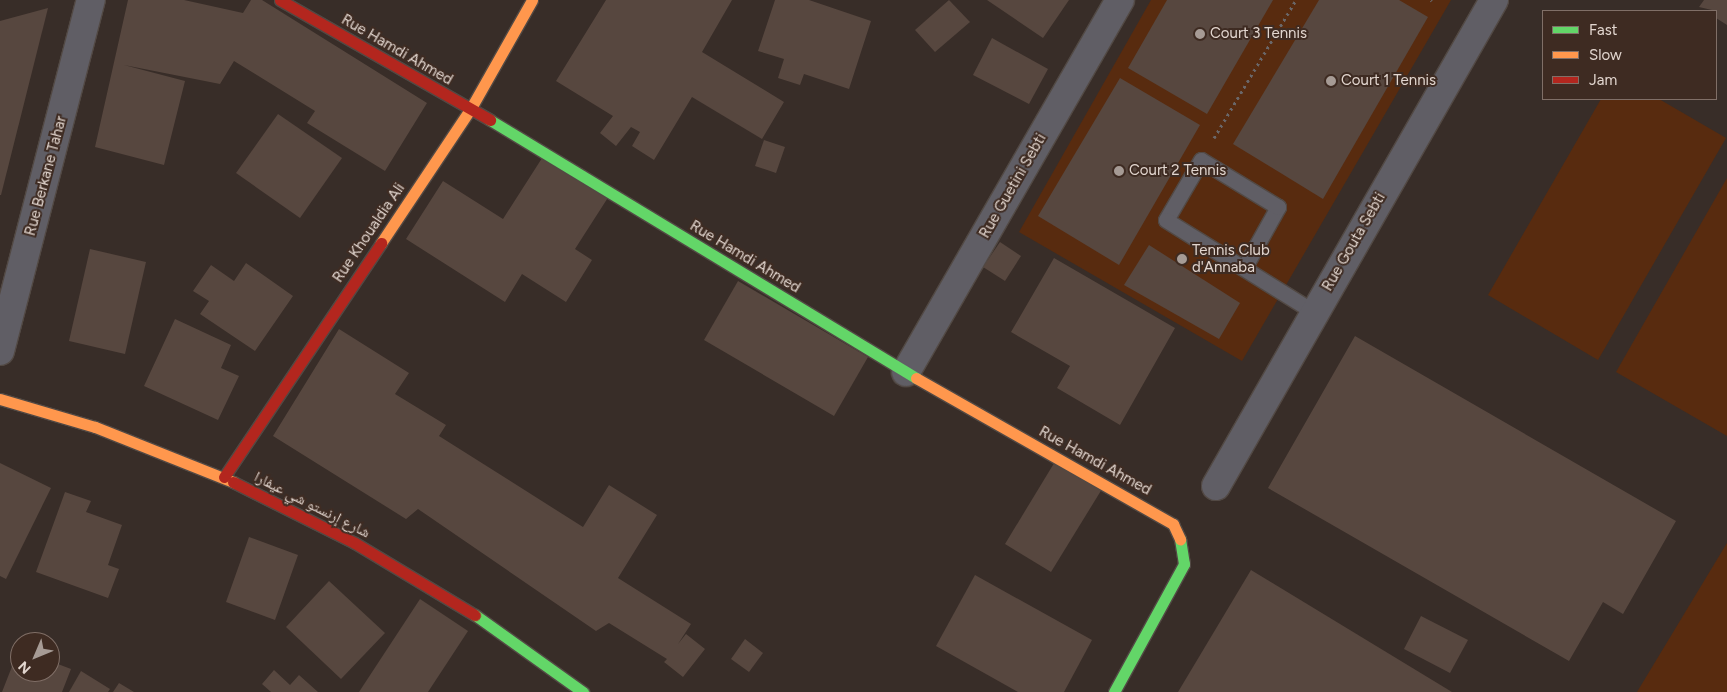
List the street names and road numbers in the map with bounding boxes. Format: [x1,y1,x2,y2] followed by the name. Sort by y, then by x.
[338,11,456,89] street label: Rue Hamdi Ahmed
[21,114,71,238] street label: Rue Berkane Tahar
[976,131,1050,241] street label: Rue Guetini Sebti
[329,180,409,286] street label: Rue Khoualdia Ali
[1319,190,1389,294] street label: Rue Gouta Sebti
[687,217,803,297] street label: Rue Hamdi Ahmed
[1036,423,1154,499] street label: Rue Hamdi Ahmed
[251,468,373,542] street label: شارع إرنستو شي عيفارا

